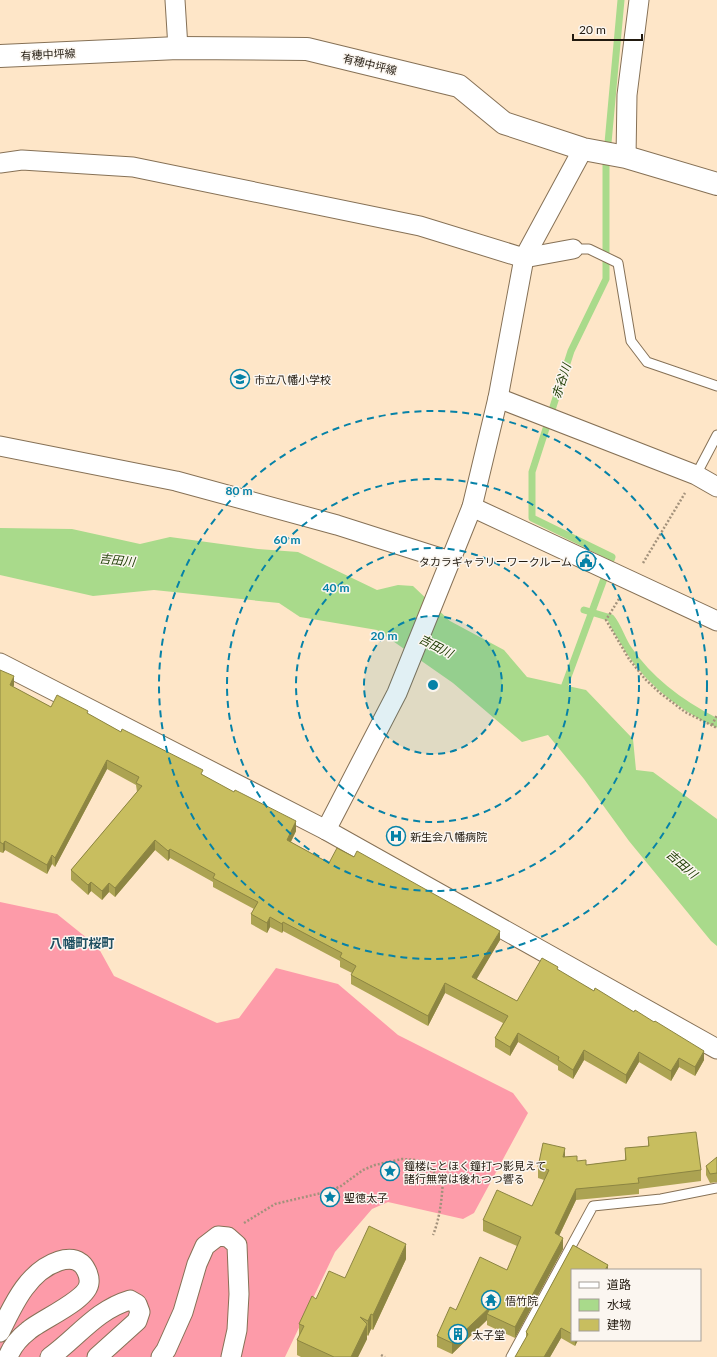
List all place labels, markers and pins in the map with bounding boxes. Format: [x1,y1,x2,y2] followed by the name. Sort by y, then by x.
[229,368,251,390] school or university icon: 市立八幡小学校
[254,373,331,386] place label: 市立八幡小学校
[575,550,597,572] public building icon: タカラギャラリーワークルーム
[419,555,572,568] place label: タカラギャラリーワークルーム
[426,678,440,692] centre of rings
[385,825,407,847] hospital icon: 新生会八幡病院
[410,830,487,843] place label: 新生会八幡病院
[404,1159,546,1185] place label: 鐘楼にとほく鐘打つ影見えて 諸行無常は後れつつ響る
[379,1160,401,1182] place icon: 鐘楼にとほく鐘打つ影見えて 諸行無常は後れつつ響る
[319,1186,341,1208] place icon: 聖徳太子
[344,1191,388,1204] place label: 聖徳太子
[480,1289,502,1311] temple icon: 悟竹院
[505,1294,538,1307] place label: 悟竹院
[447,1323,469,1345] building icon: 太子堂
[472,1328,505,1341] place label: 太子堂

